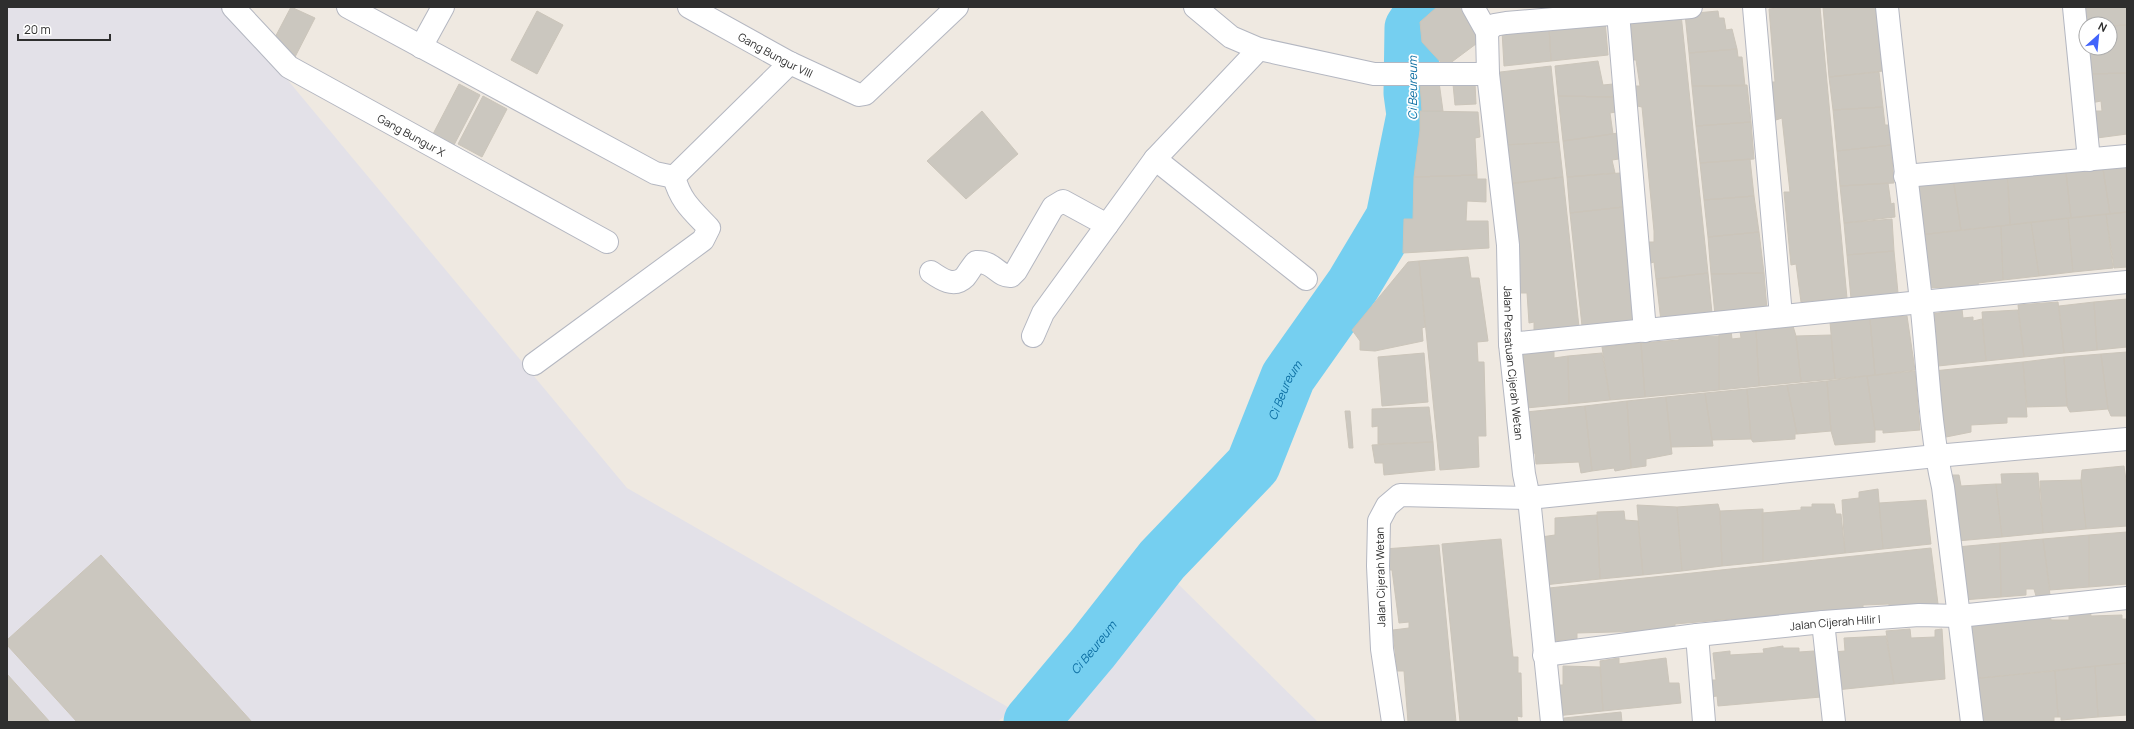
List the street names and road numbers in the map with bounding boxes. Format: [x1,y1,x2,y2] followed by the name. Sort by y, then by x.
[736,28,816,80] street label: Gang Bungur VIII
[375,110,448,159] street label: Gang Bungur X
[1501,286,1528,441] street label: Jalan Persatuan Cijerah Wetan
[1372,527,1388,627] street label: Jalan Cijerah Wetan
[1789,610,1881,633] street label: Jalan Cijerah Hilir I

